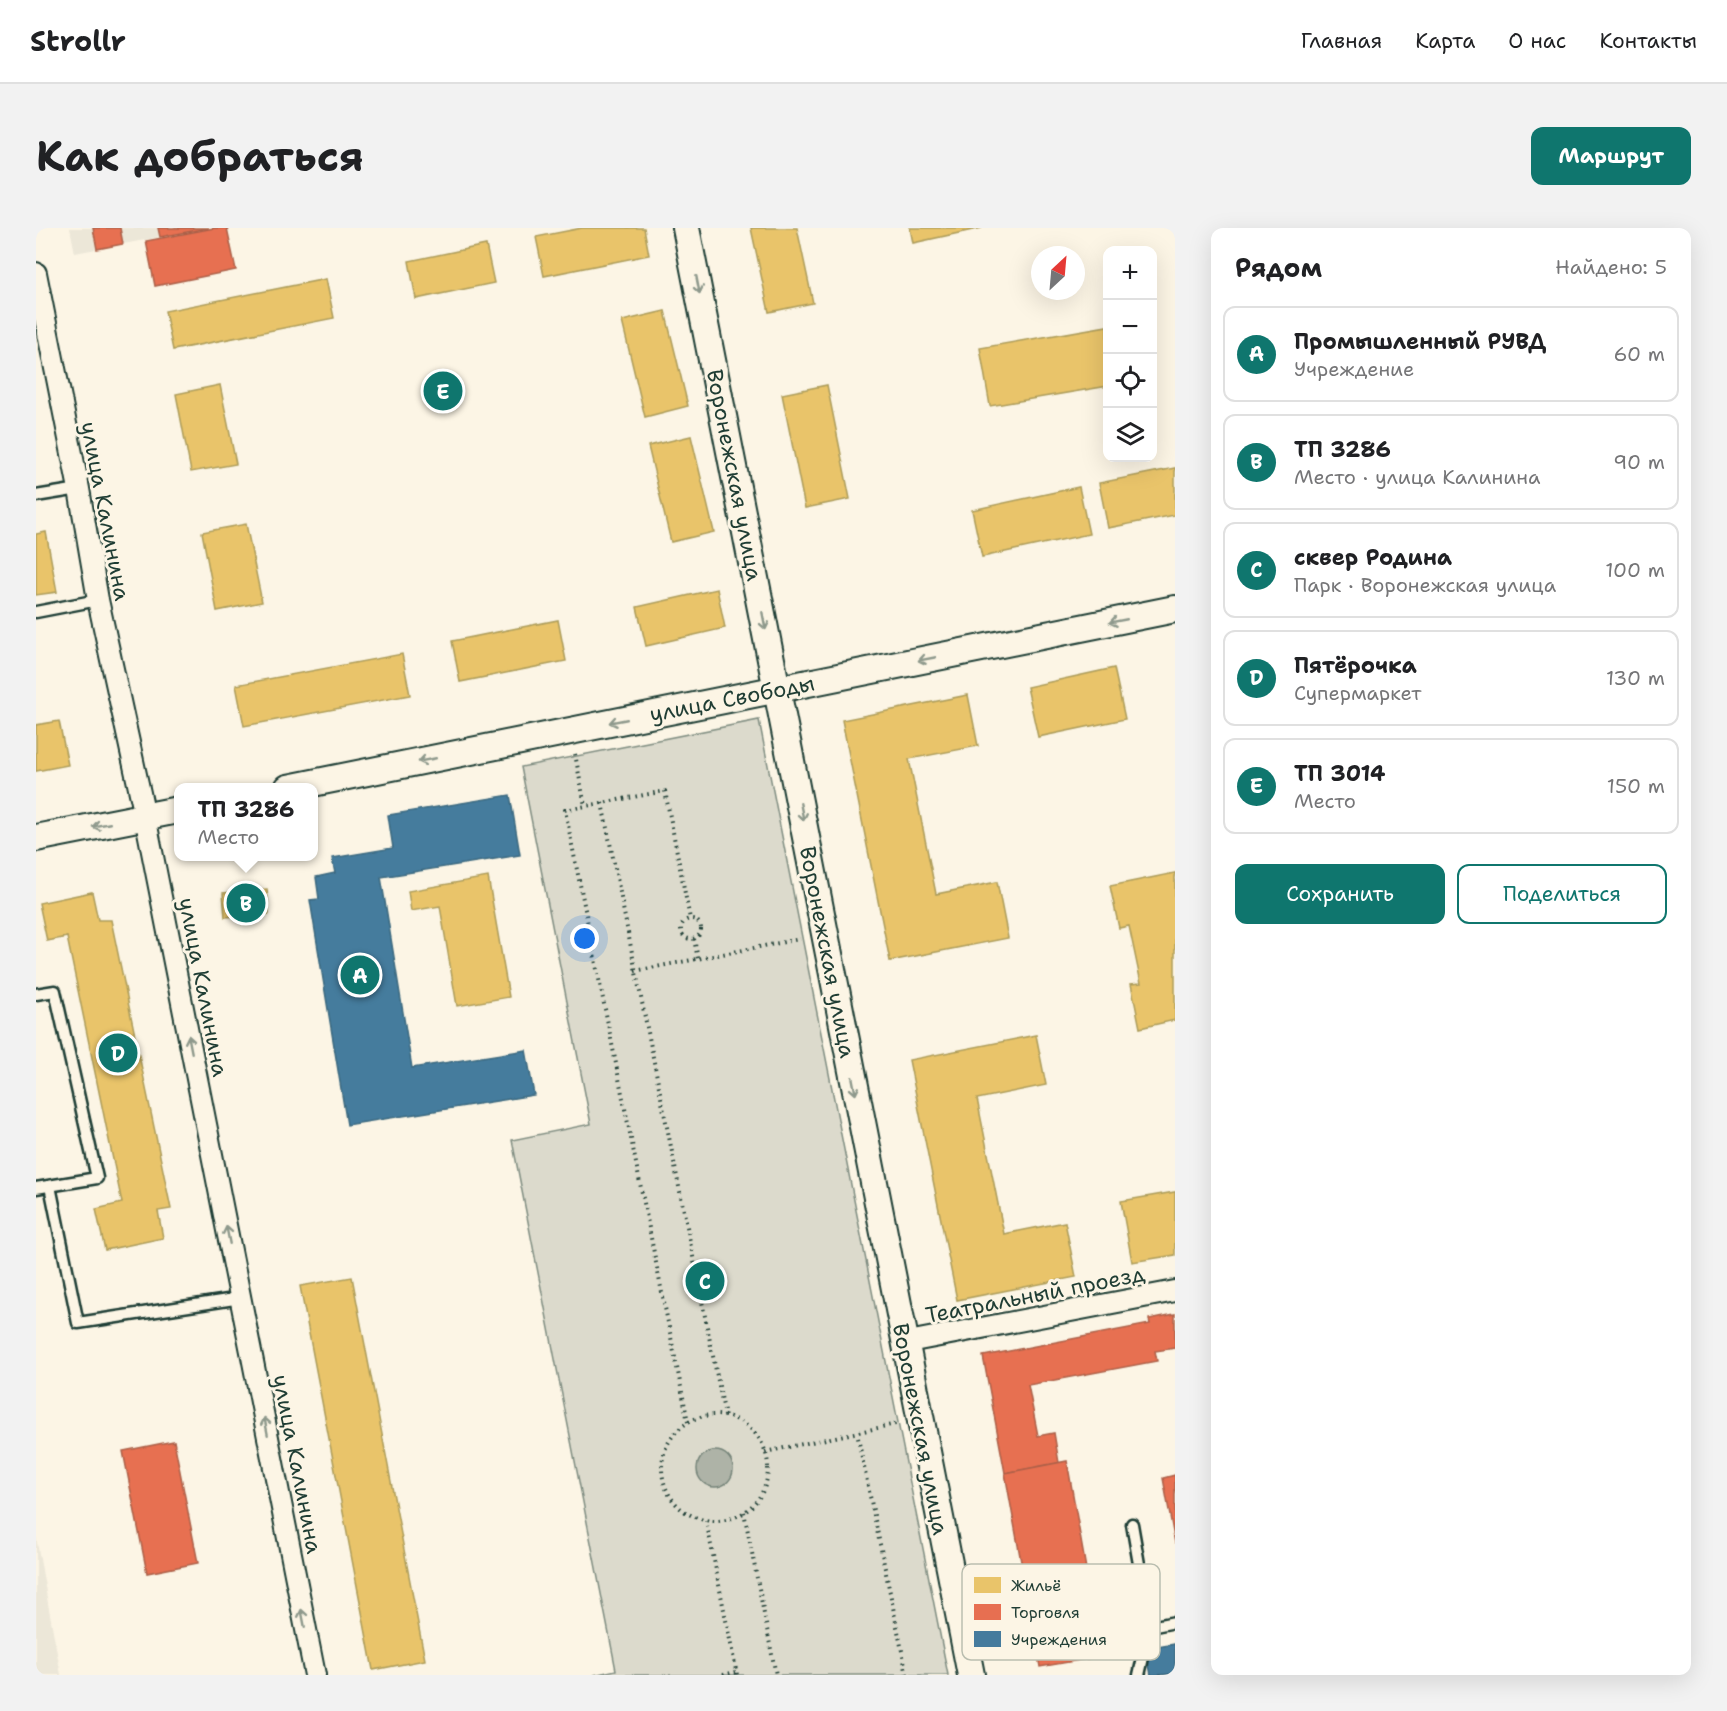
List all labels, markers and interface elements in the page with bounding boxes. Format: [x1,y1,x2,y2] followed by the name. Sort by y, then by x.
[30,22,126,60] text: Strollr
[1301,27,1382,55] text: Главная
[1415,27,1475,55] text: Карта
[1508,27,1566,55] text: О нас
[1599,27,1697,55] text: Контакты
[1531,127,1691,185] button: Маршрут
[36,128,364,184] text: Как добраться
[1031,246,1085,300] north arrow
[1103,246,1157,462] map controls
[1103,246,1157,300] button: +
[1235,250,1322,285] text: Рядом
[1555,254,1667,280] text: Найдено: 5
[693,275,704,295] one-way arrow
[1103,300,1157,354] button: −
[1294,327,1546,356] text: Промышленный РУВД
[1249,341,1264,367] text: A
[1613,341,1665,367] text: 60 m
[1103,354,1157,408] button: locate
[1294,356,1414,382] text: Учреждение
[700,367,769,584] street label: Воронежская улица
[424,368,462,414] pin: E
[1103,408,1157,462] button: layers
[74,419,137,603] street label: улица Калинина
[1294,435,1391,464] text: ТП 3286
[1250,449,1263,475] text: B
[1613,449,1665,475] text: 90 m
[1294,464,1540,490] text: Место · улица Калинина
[1294,543,1452,572] text: сквер Родина
[1250,557,1263,583] text: C
[1605,557,1665,583] text: 100 m
[1294,572,1556,598] text: Парк · Воронежская улица
[759,611,770,630] one-way arrow
[1108,615,1127,627] one-way arrow
[1294,651,1417,680] text: Пятёрочка
[917,654,937,665] one-way arrow
[1249,665,1264,691] text: D
[1606,665,1665,691] text: 130 m
[647,668,817,729] street label: улица Свободы
[1294,680,1421,706] text: Супермаркет
[609,716,628,727] one-way arrow
[418,755,437,766] one-way arrow
[1294,759,1385,788] text: ТП 3014
[1250,773,1263,799] text: E
[1607,773,1665,799] text: 150 m
[174,783,318,861] popup
[1294,788,1356,814] text: Место
[198,795,294,824] text: ТП 3286
[797,802,808,822] one-way arrow
[91,820,111,831] one-way arrow
[198,824,259,850] text: Место
[793,844,862,1061] street label: Воронежская улица
[1235,864,1445,924] button: Сохранить
[1457,864,1667,924] button: Поделиться
[226,880,266,926] pin: B
[172,895,235,1079] street label: улица Калинина
[570,924,599,953] your location
[340,952,380,998] pin: A
[98,1030,137,1076] pin: D
[184,1034,195,1054] one-way arrow
[849,1076,860,1096] one-way arrow
[222,1226,233,1245] one-way arrow
[686,1258,724,1304] pin: C
[923,1259,1147,1330] street label: Театральный проезд
[886,1321,955,1538] street label: Воронежская улица
[266,1372,329,1556] street label: улица Калинина
[260,1417,271,1437] one-way arrow
[962,1564,1160,1660] legend
[1011,1575,1061,1596] text: Жильё
[1011,1602,1080,1623] text: Торговля
[297,1608,308,1628] one-way arrow
[1011,1629,1107,1650] text: Учреждения

